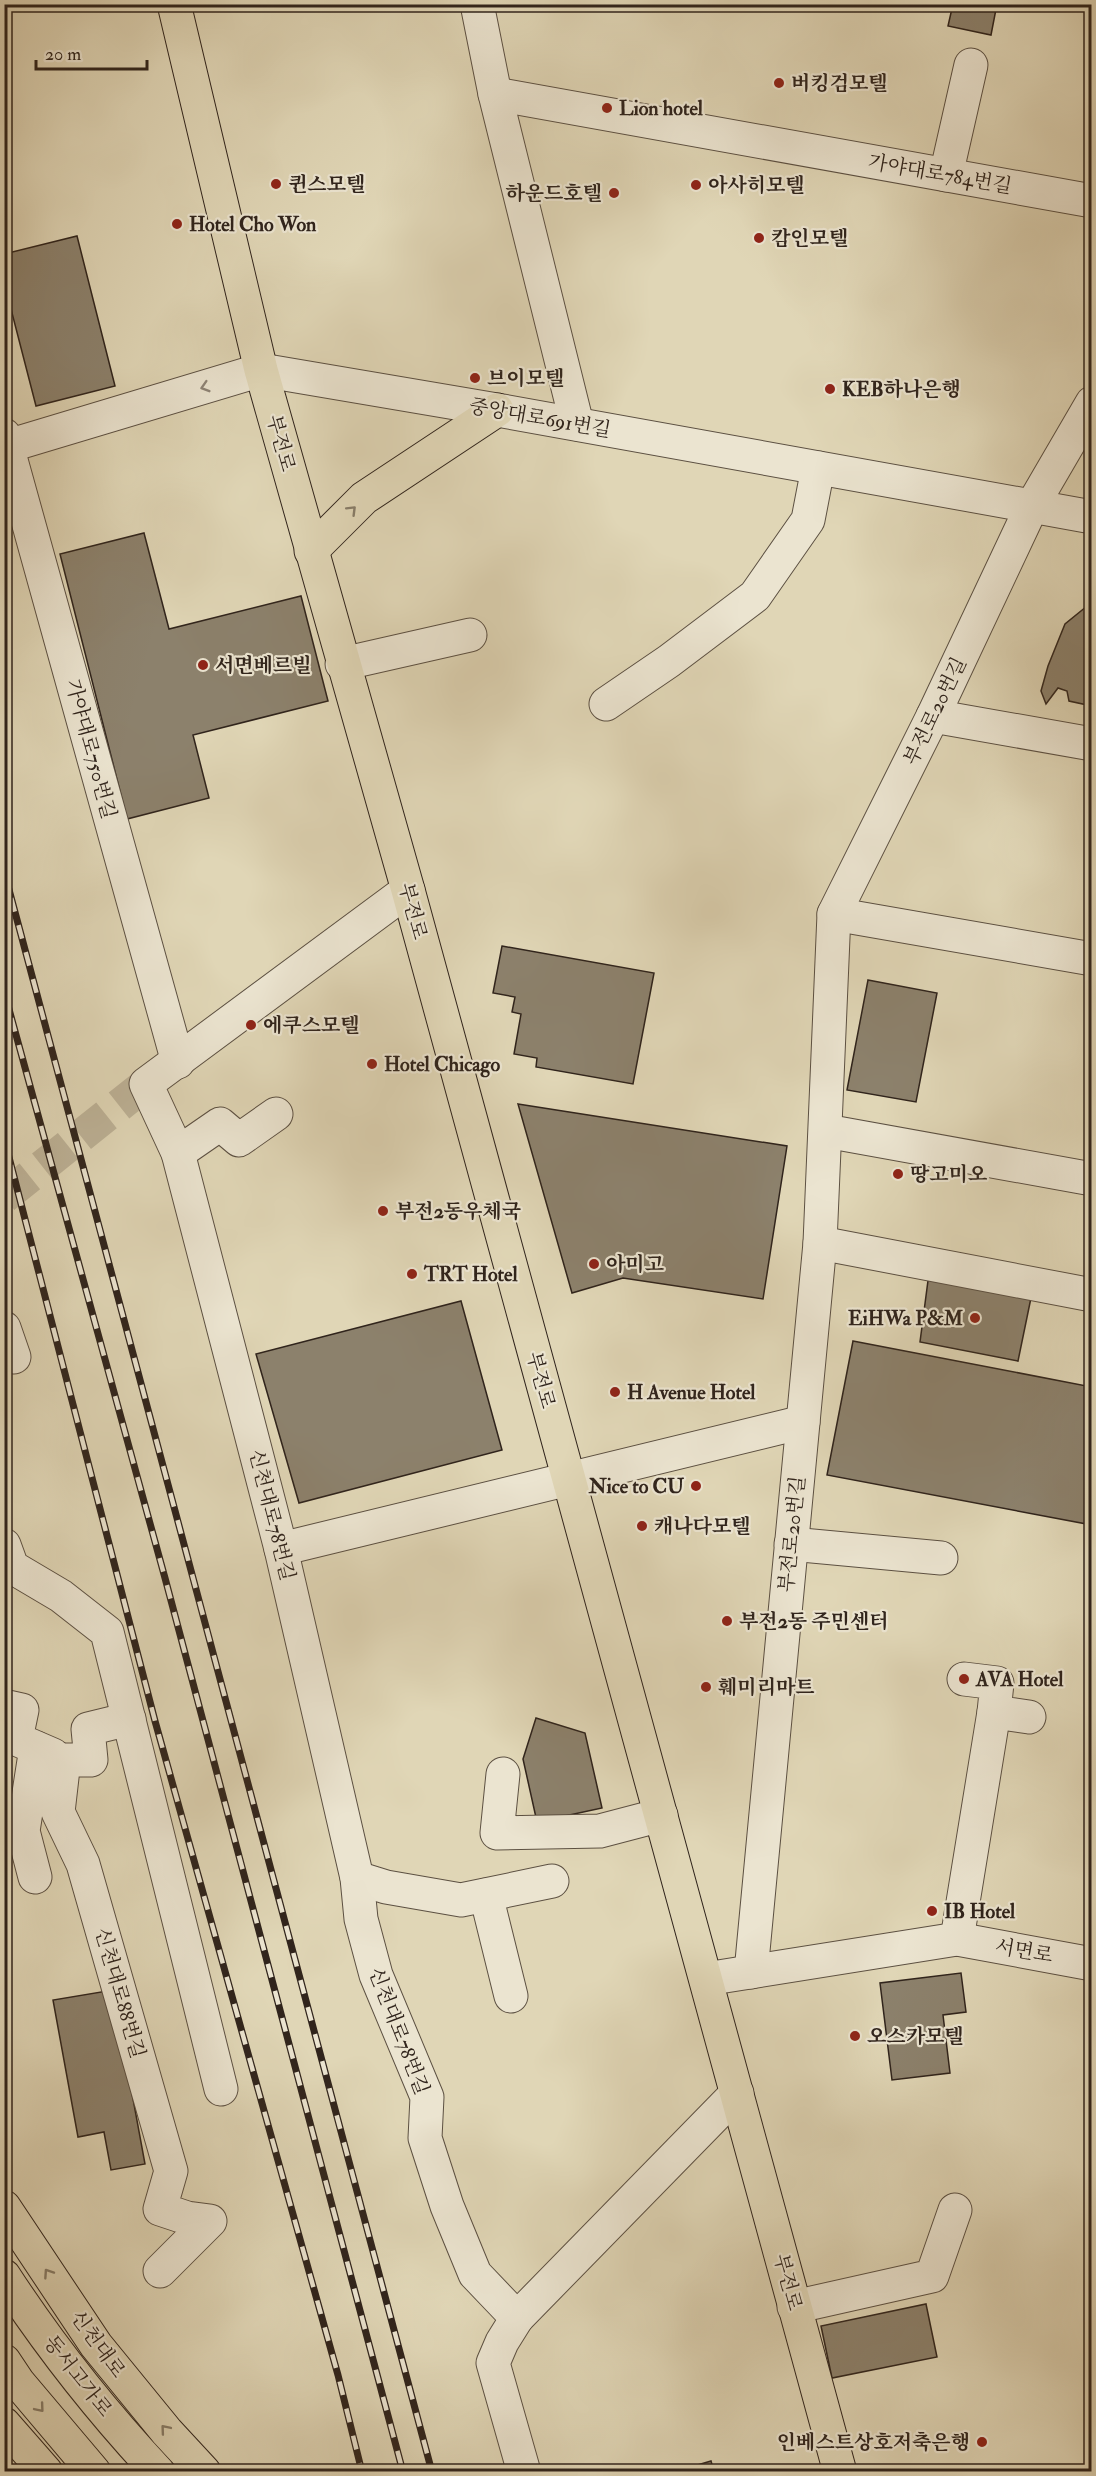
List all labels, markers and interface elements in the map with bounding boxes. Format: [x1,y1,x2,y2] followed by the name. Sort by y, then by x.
[36,33,147,71] scale bar
[45,43,81,66] text: 20 m
[791,71,888,96] place label: 버킹검모텔
[772,76,786,90] marker: 버킹검모텔
[619,96,704,121] place label: Lion hotel
[600,101,614,115] marker: Lion hotel
[866,149,1014,199] street label: 가야대로784번길
[288,172,365,197] place label: 퀸스모텔
[708,173,805,198] place label: 아사히모텔
[269,177,283,191] marker: 퀸스모텔
[689,178,703,192] marker: 아사히모텔
[505,181,602,206] place label: 하운드호텔
[607,186,621,200] marker: 하운드호텔
[189,212,317,237] place label: Hotel Cho Won
[170,217,184,231] marker: Hotel Cho Won
[771,226,848,251] place label: 캄인모텔
[752,231,766,245] marker: 캄인모텔
[487,366,564,391] place label: 브이모텔
[468,371,482,385] marker: 브이모텔
[842,377,961,402] place label: KEB하나은행
[200,380,211,392] one-way arrow
[823,382,837,396] marker: KEB하나은행
[467,393,613,443] street label: 중앙대로691번길
[261,412,301,474] street label: 부전로
[345,507,356,518] one-way arrow
[215,653,312,678] place label: 서면베르빌
[898,653,972,769] street label: 부전로20번길
[196,658,210,672] marker: 서면베르빌
[60,676,122,822] street label: 가야대로750번길
[393,880,433,942] street label: 부전로
[263,1013,360,1038] place label: 에쿠스모텔
[244,1018,258,1032] marker: 에쿠스모텔
[384,1052,500,1078] place label: Hotel Chicago
[365,1057,379,1071] marker: Hotel Chicago
[910,1162,988,1187] place label: 땅고미오
[891,1167,905,1181] marker: 땅고미오
[395,1199,521,1224] place label: 부전2동우체국
[376,1204,390,1218] marker: 부전2동우체국
[606,1252,664,1277] place label: 아미고
[587,1257,601,1271] marker: 아미고
[423,1262,518,1287] place label: TRT Hotel
[405,1267,419,1281] marker: TRT Hotel
[848,1306,964,1331] place label: EiHWa P&M
[968,1311,982,1325] marker: EiHWa P&M
[521,1349,561,1411] street label: 부전로
[627,1380,756,1405] place label: H Avenue Hotel
[608,1385,622,1399] marker: H Avenue Hotel
[244,1447,300,1583] street label: 신천대로78번길
[588,1474,684,1499] place label: Nice to CU
[773,1475,811,1593] street label: 부전로20번길
[689,1479,703,1493] marker: Nice to CU
[654,1514,751,1539] place label: 캐나다모텔
[635,1519,649,1533] marker: 캐나다모텔
[739,1609,889,1634] place label: 부전2동 주민센터
[720,1614,734,1628] marker: 부전2동 주민센터
[975,1667,1064,1692] place label: AVA Hotel
[957,1672,971,1686] marker: AVA Hotel
[718,1675,815,1700] place label: 훼미리마트
[699,1680,713,1694] marker: 훼미리마트
[944,1899,1016,1924] place label: IB Hotel
[925,1904,939,1918] marker: IB Hotel
[89,1925,151,2061] street label: 신천대로88번길
[993,1934,1055,1968] street label: 서면로
[363,1964,435,2098] street label: 신천대로78번길
[867,2024,964,2049] place label: 오스카모텔
[848,2029,862,2043] marker: 오스카모텔
[768,2251,808,2313] street label: 부전로
[44,2268,55,2279] one-way arrow
[65,2305,131,2383] street label: 신천대로
[38,2330,118,2422] street label: 동서고가로
[33,2401,44,2412] one-way arrow
[161,2425,172,2435] one-way arrow
[777,2430,970,2455] place label: 인베스트상호저축은행
[975,2435,989,2449] marker: 인베스트상호저축은행

